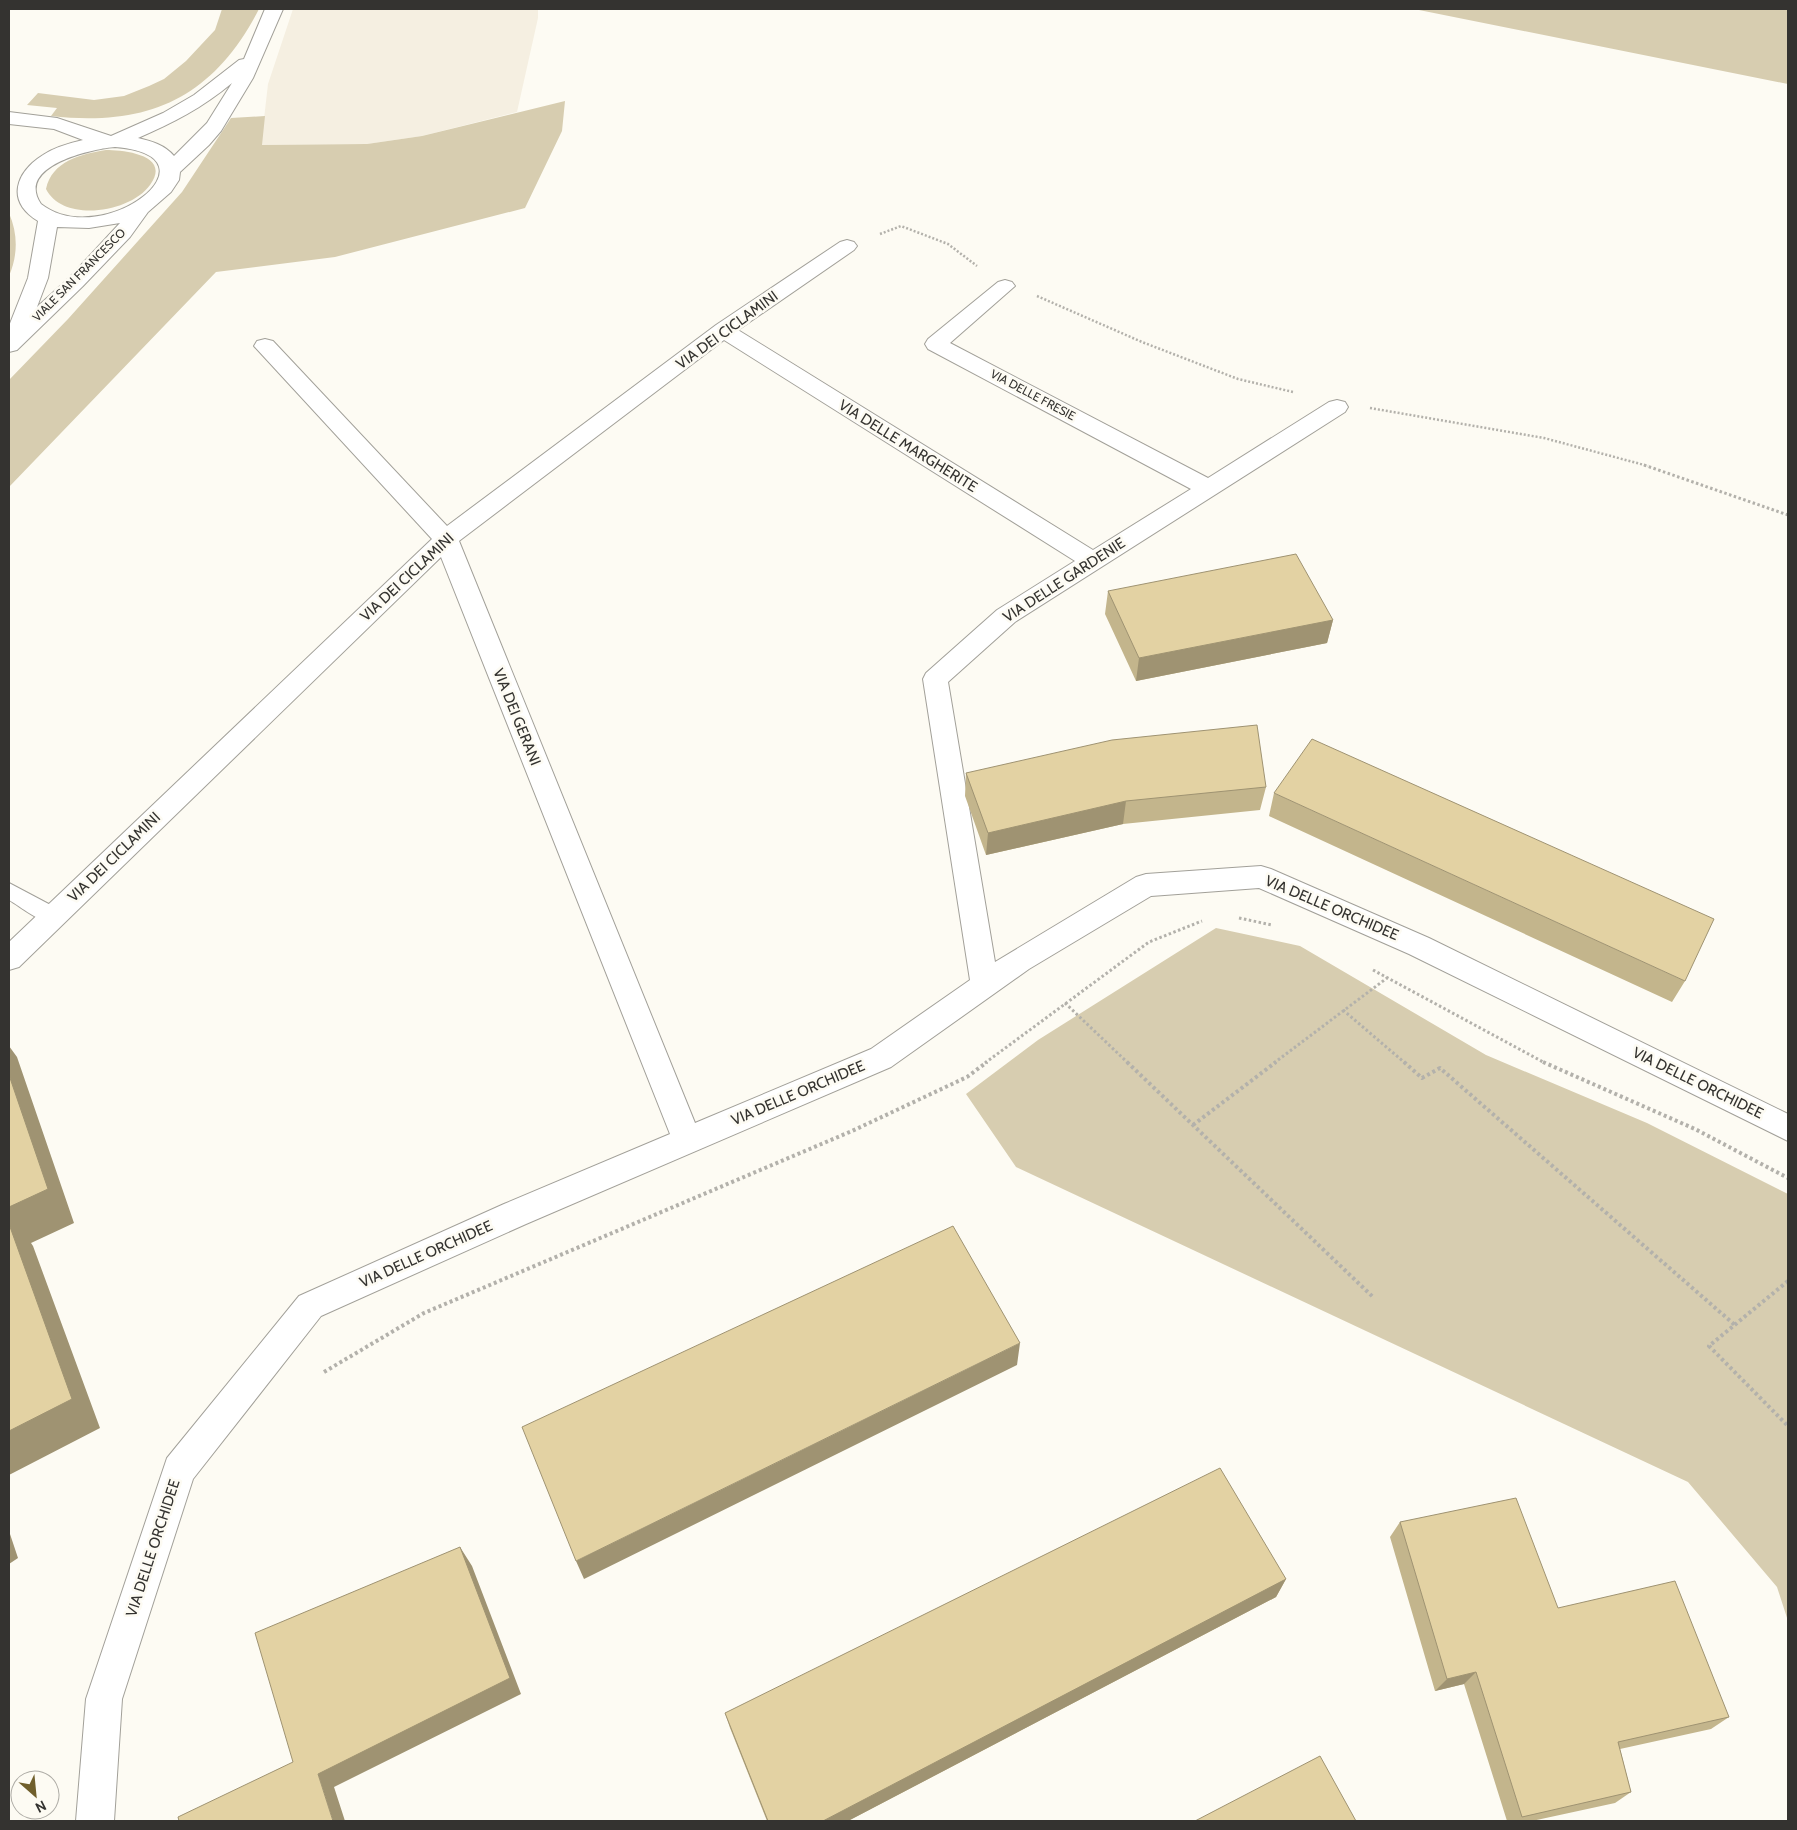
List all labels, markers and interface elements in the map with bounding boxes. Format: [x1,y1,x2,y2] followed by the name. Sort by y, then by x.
[29,225,128,324] street label: VIALE SAN FRANCESCO
[673,287,781,373] street label: VIA DEI CICLAMINI
[988,366,1079,423] street label: VIA DELLE FRESIE
[835,396,981,496] street label: VIA DELLE MARGHERITE
[356,529,458,625] street label: VIA DEI CICLAMINI
[1000,534,1128,626] street label: VIA DELLE GARDENIE
[489,666,545,768] street label: VIA DEI GERANI
[64,808,164,906] street label: VIA DEI CICLAMINI
[1263,872,1401,944] street label: VIA DELLE ORCHIDEE
[1630,1044,1766,1122] street label: VIA DELLE ORCHIDEE
[729,1057,867,1129] street label: VIA DELLE ORCHIDEE
[357,1217,495,1291] street label: VIA DELLE ORCHIDEE
[122,1477,184,1619] street label: VIA DELLE ORCHIDEE
[10,1770,60,1820] north arrow
[32,1796,49,1817] text: N

